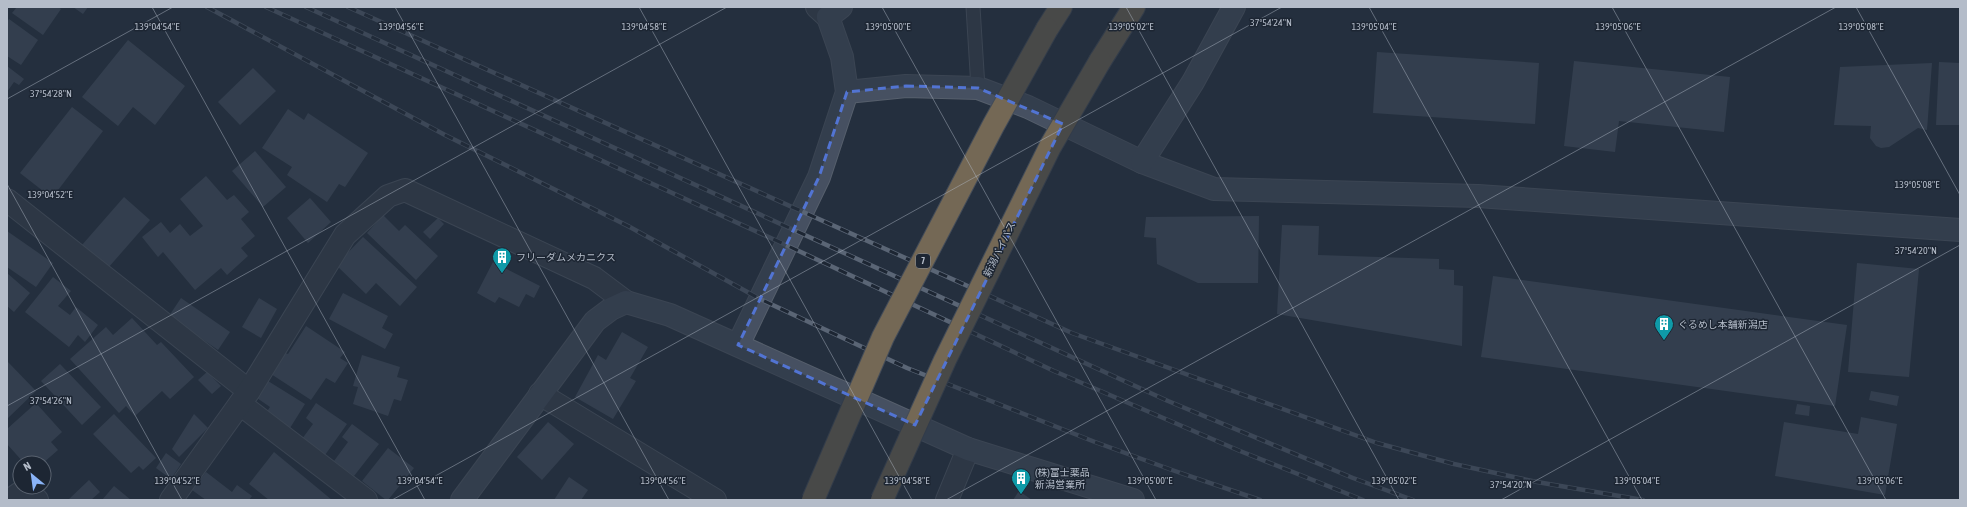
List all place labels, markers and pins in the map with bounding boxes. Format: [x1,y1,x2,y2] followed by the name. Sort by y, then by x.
[491,246,513,274] building icon: フリーダムメカニクス
[516,252,616,263] place label: フリーダムメカニクス
[1653,313,1675,341] building icon: ぐるめし本舗新潟店
[1678,319,1768,330] place label: ぐるめし本舗新潟店
[1010,467,1032,495] building icon: (株)富士薬品 新潟営業所
[1035,467,1090,490] place label: (株)富士薬品 新潟営業所

